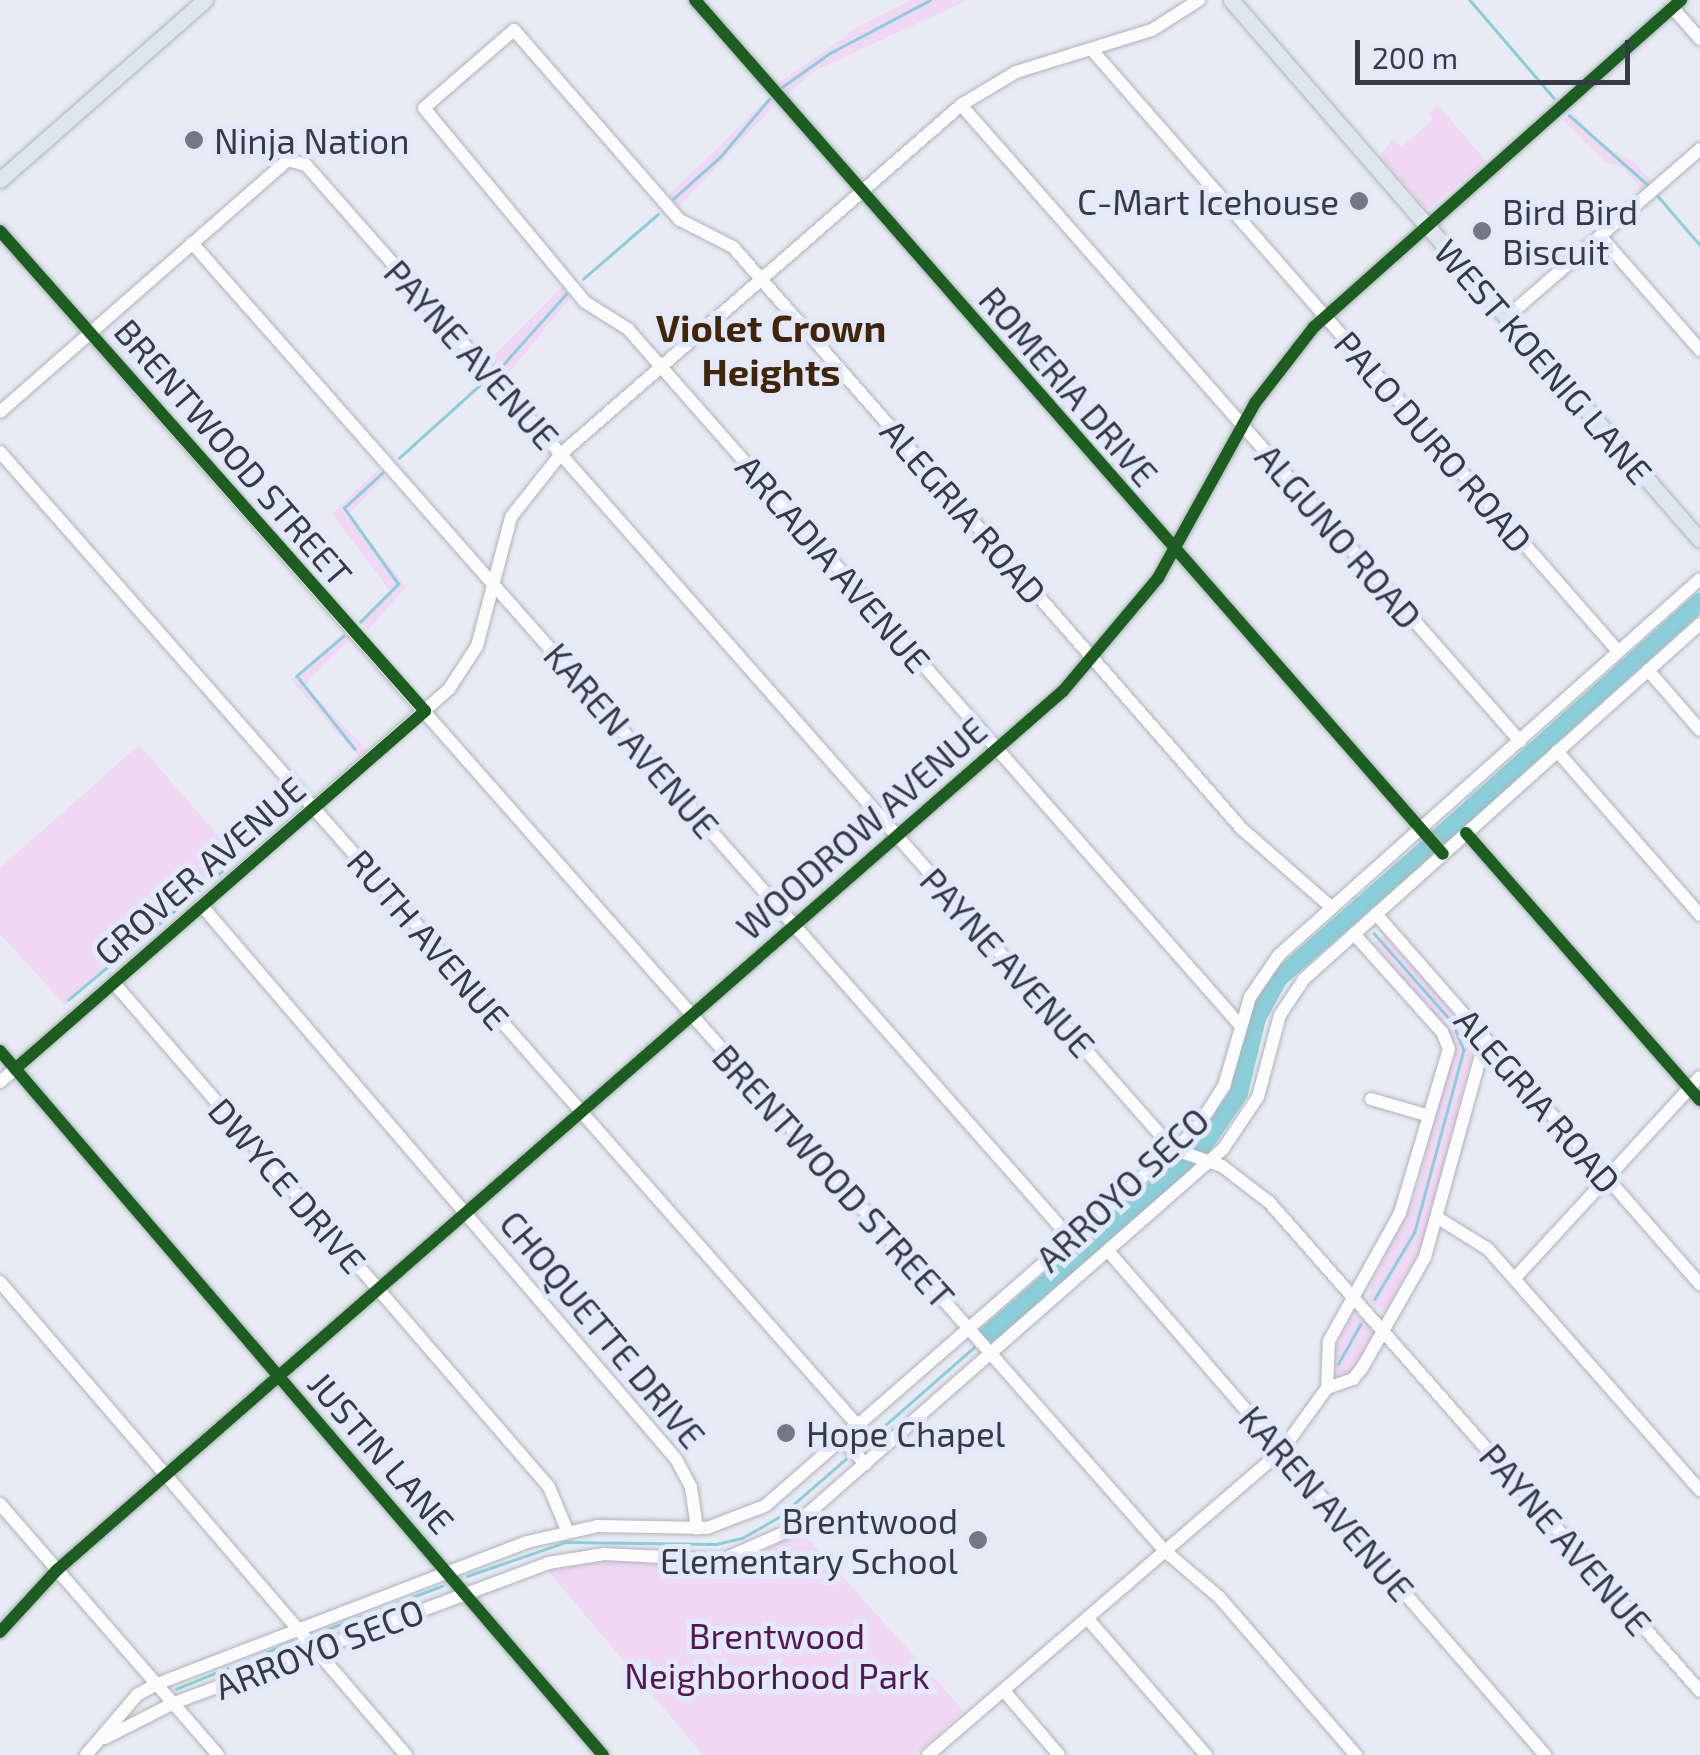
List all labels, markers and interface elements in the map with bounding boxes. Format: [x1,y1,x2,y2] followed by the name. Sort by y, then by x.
[1360,20,1635,82] scale bar
[1372,39,1458,75] text: 200 m
[214,119,410,161] place label: Ninja Nation
[183,129,205,151] marker: Ninja Nation
[1077,180,1339,222] place label: C-Mart Icehouse
[1348,190,1370,212] marker: C-Mart Icehouse
[1502,190,1638,272] place label: Bird Bird Biscuit
[1471,220,1493,242] marker: Bird Bird Biscuit
[1426,230,1662,492] street label: WEST KOENIG LANE
[376,251,568,457] street label: PAYNE AVENUE
[971,278,1167,494] street label: ROMERIA DRIVE
[656,305,886,394] district label: Violet Crown Heights
[107,310,361,594] street label: BRENTWOOD STREET
[1327,322,1541,560] street label: PALO DURO ROAD
[872,410,1056,612] street label: ALEGRIA ROAD
[1248,435,1430,637] street label: ALGUNO ROAD
[728,445,940,681] street label: ARCADIA AVENUE
[536,634,728,846] street label: KAREN AVENUE
[727,708,995,948] street label: WOODROW AVENUE
[85,767,313,973] street label: GROVER AVENUE
[339,840,519,1038] street label: RUTH AVENUE
[912,859,1104,1065] street label: PAYNE AVENUE
[1446,999,1630,1201] street label: ALEGRIA ROAD
[705,1036,963,1316] street label: BRENTWOOD STREET
[201,1089,375,1281] street label: DWYCE DRIVE
[1027,1098,1217,1280] street label: ARROYO SECO
[492,1202,714,1456] street label: CHOQUETTE DRIVE
[300,1362,464,1542] street label: JUSTIN LANE
[1231,1397,1423,1609] street label: KAREN AVENUE
[806,1412,1005,1454] place label: Hope Chapel
[775,1422,797,1444] marker: Hope Chapel
[1471,1435,1661,1643] street label: PAYNE AVENUE
[659,1499,958,1581] place label: Brentwood Elementary School
[967,1529,989,1551] marker: Brentwood Elementary School
[209,1589,429,1707] street label: ARROYO SECO
[624,1614,930,1696] park label: Brentwood Neighborhood Park

